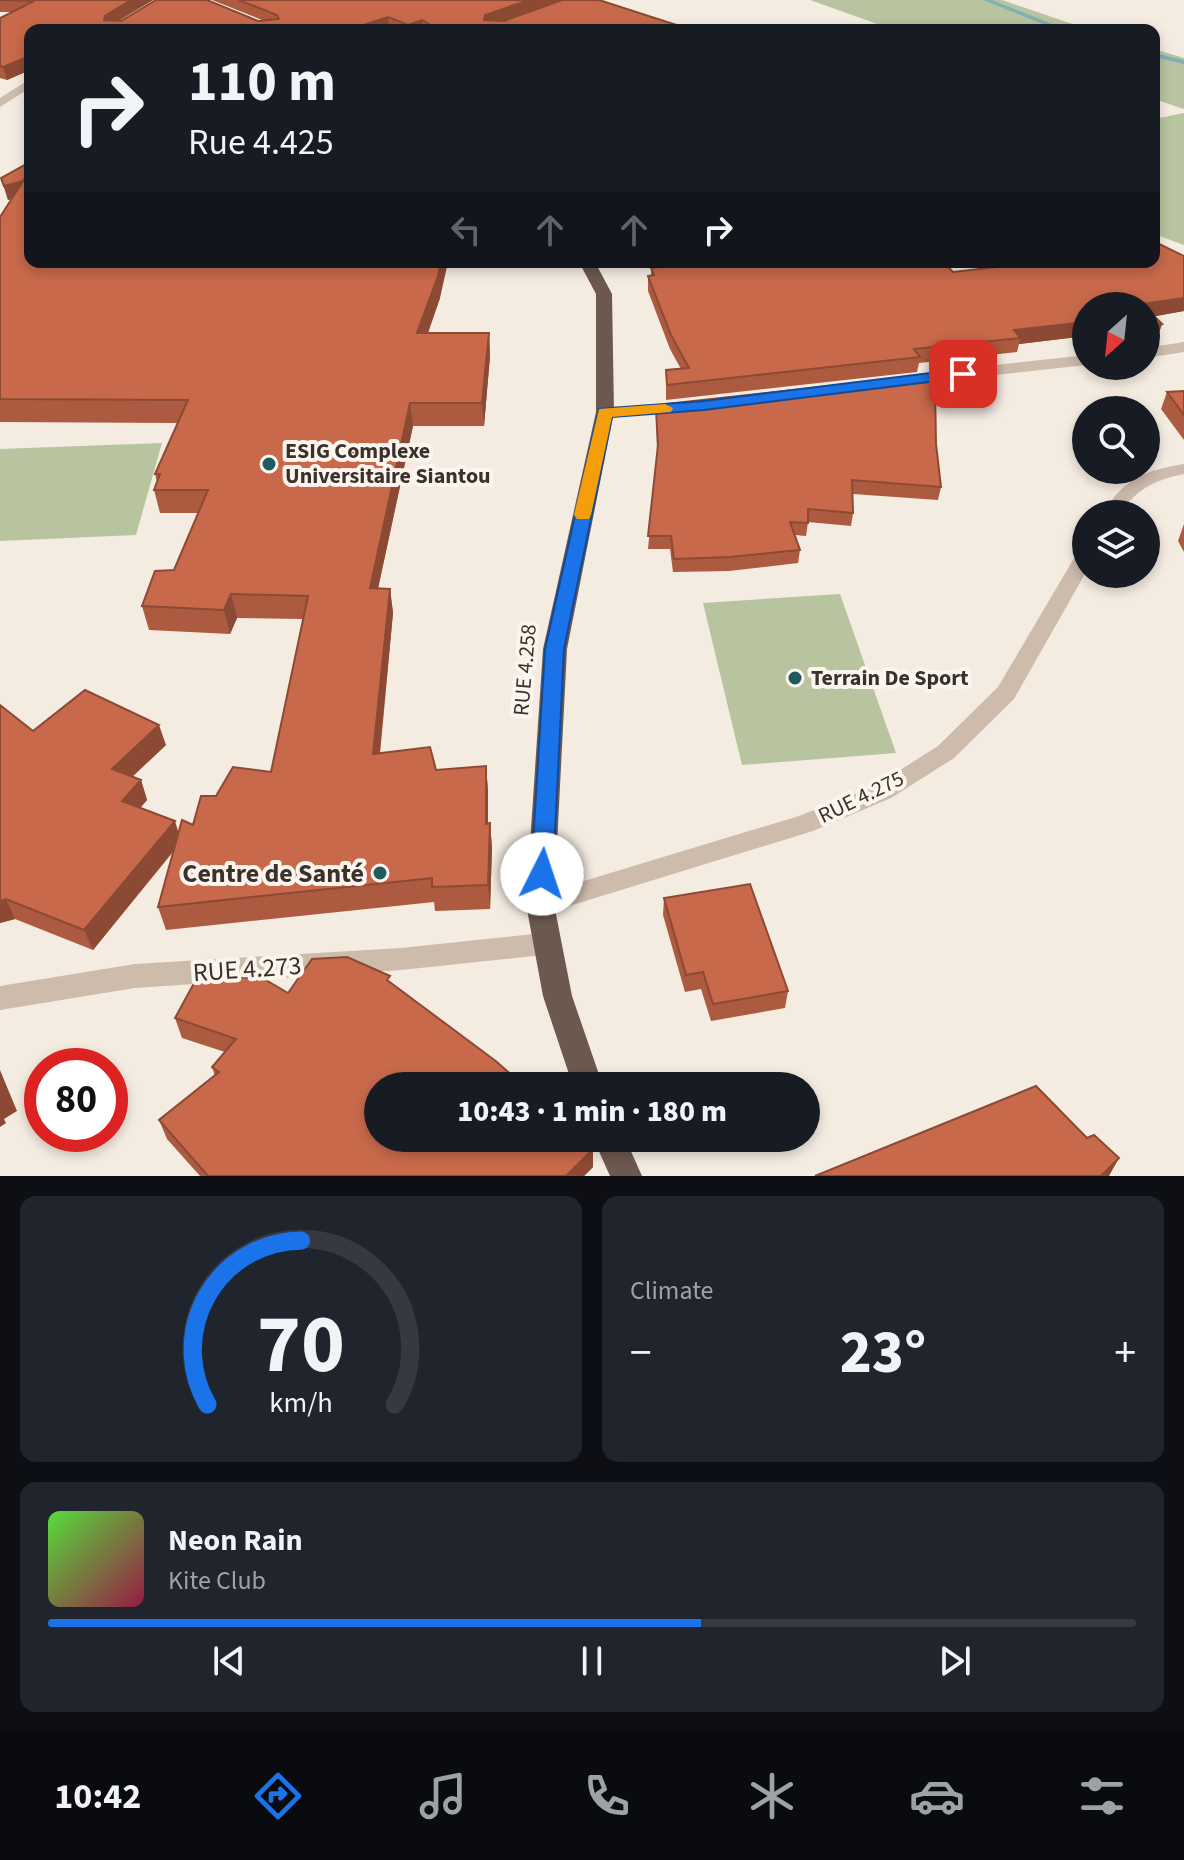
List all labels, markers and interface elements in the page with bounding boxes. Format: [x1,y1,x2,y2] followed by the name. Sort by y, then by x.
[188,43,336,122] text: 110 m
[56,56,160,160] icon: right
[188,117,334,168] text: Rue 4.425
[444,208,488,252] icon: left
[528,208,572,252] icon: ahead
[612,208,656,252] icon: ahead
[696,208,740,252] icon: right
[1072,292,1160,380] north arrow
[1072,292,1160,588] map controls
[929,340,997,408] pin
[941,352,985,396] icon: arrive
[1072,396,1160,484] button: search
[285,435,491,492] place label: ESIG Complexe Universitaire Siantou
[260,455,278,473] marker: ESIG Complexe Universitaire Siantou
[1072,500,1160,588] button: layers
[505,623,545,717] street label: RUE 4.258
[811,662,969,694] place label: Terrain De Sport
[786,669,804,687] marker: Terrain De Sport
[813,762,909,832] street label: RUE 4.275
[500,832,584,916] position arrow
[182,855,364,892] place label: Centre de Santé
[371,864,389,882] marker: Centre de Santé
[192,947,302,991] street label: RUE 4.273
[24,1048,128,1152] speed limit sign: 80
[457,1090,727,1133] text: 10:43 · 1 min · 180 m
[630,1272,714,1309] text: Climate
[257,1286,345,1404] text: 70
[840,1311,926,1396] text: 23°
[630,1322,652,1385] text: −
[1114,1322,1136,1385] text: +
[269,1383,333,1423] text: km/h
[168,1519,303,1562] text: Neon Rain
[168,1562,266,1599] text: Kite Club
[207,1639,251,1683] icon: previous
[570,1639,614,1683] icon: pause
[933,1639,977,1683] icon: next
[250,1768,306,1824] icon: directions
[415,1768,471,1824] icon: music
[579,1768,635,1824] icon: phone
[744,1768,800,1824] icon: climate
[909,1768,965,1824] icon: car
[1074,1768,1130,1824] icon: filters
[54,1771,141,1822] text: 10:42

